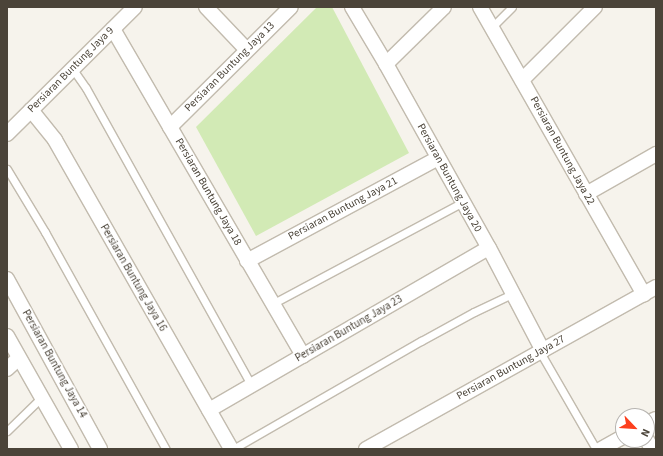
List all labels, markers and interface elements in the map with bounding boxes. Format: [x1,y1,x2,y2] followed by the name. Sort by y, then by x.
[182,19,278,115] street label: Persiaran Buntung Jaya 13
[25,24,117,116] street label: Persiaran Buntung Jaya 9
[527,95,597,207] street label: Persiaran Buntung Jaya 22
[414,122,484,234] street label: Persiaran Buntung Jaya 20
[172,136,244,248] street label: Persiaran Buntung Jaya 18
[286,175,400,243] street label: Persiaran Buntung Jaya 21
[97,222,169,334] street label: Persiaran Buntung Jaya 16
[293,293,405,365] street label: Persiaran Buntung Jaya 23
[19,308,89,420] street label: Persiaran Buntung Jaya 14
[455,333,567,403] street label: Persiaran Buntung Jaya 27
[615,408,655,448] north arrow
[637,426,654,439] text: N

